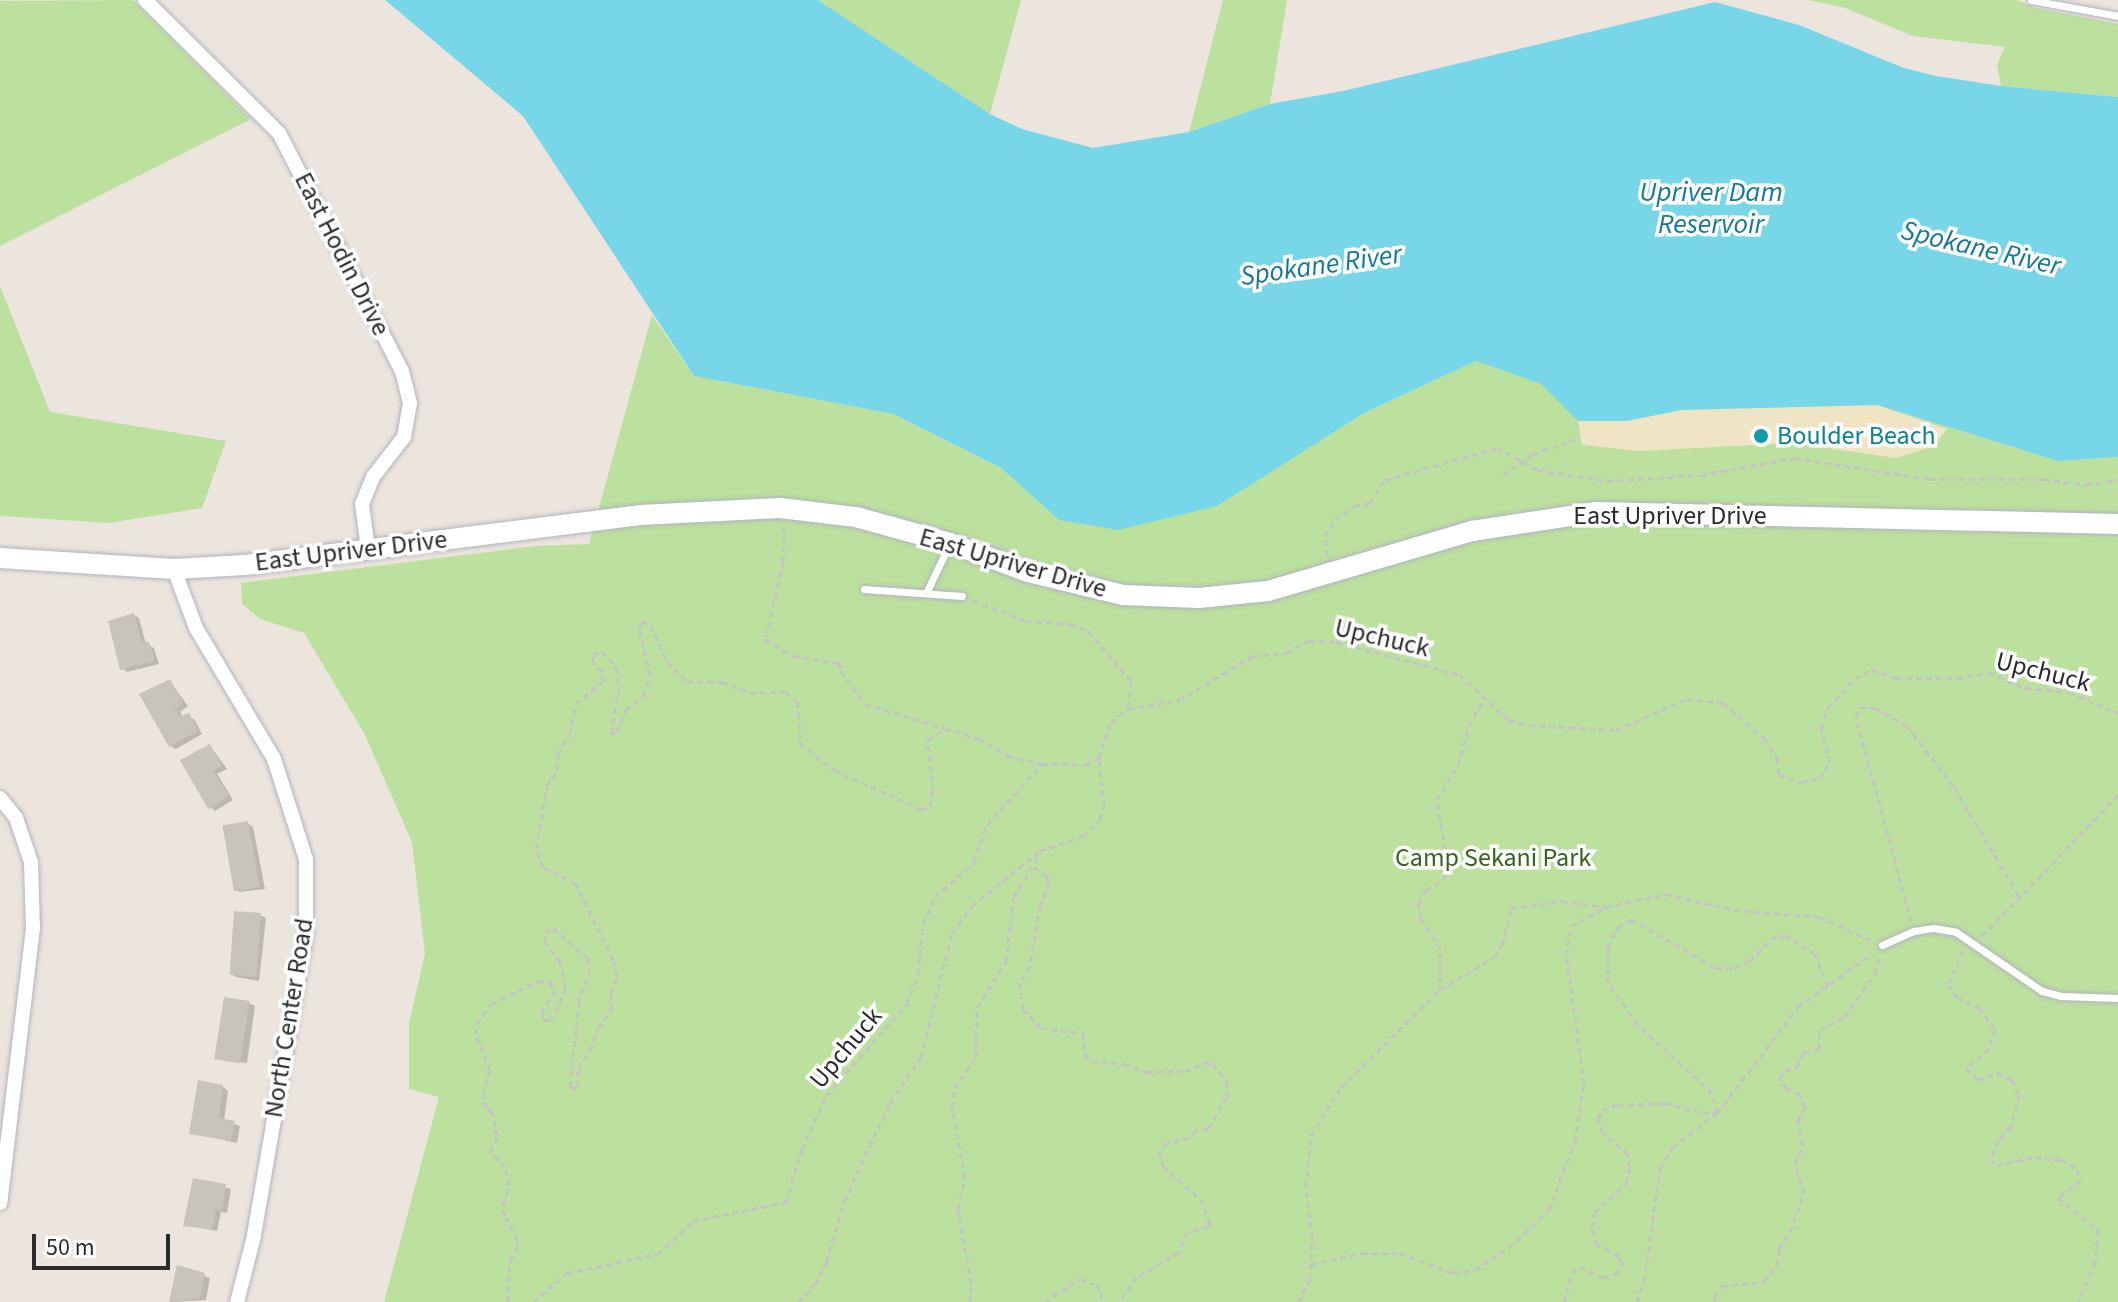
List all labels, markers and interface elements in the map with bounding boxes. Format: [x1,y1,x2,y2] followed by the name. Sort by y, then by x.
[288,167,396,341] street label: East Hodin Drive
[1639,175,1783,241] water label: Upriver Dam Reservoir
[1898,213,2064,283] water label: Spokane River
[1238,237,1404,293] water label: Spokane River
[1777,420,1936,452] place label: Boulder Beach
[1752,427,1770,445] marker: Boulder Beach
[1573,500,1767,532] street label: East Upriver Drive
[916,521,1110,605] street label: East Upriver Drive
[253,524,449,578] street label: East Upriver Drive
[1332,612,1432,664] street label: Upchuck
[1993,645,2093,699] street label: Upchuck
[1395,842,1591,874] park label: Camp Sekani Park
[258,916,320,1120] street label: North Center Road
[803,1001,889,1095] street label: Upchuck
[36,1218,174,1268] scale bar
[46,1230,95,1265] text: 50 m

